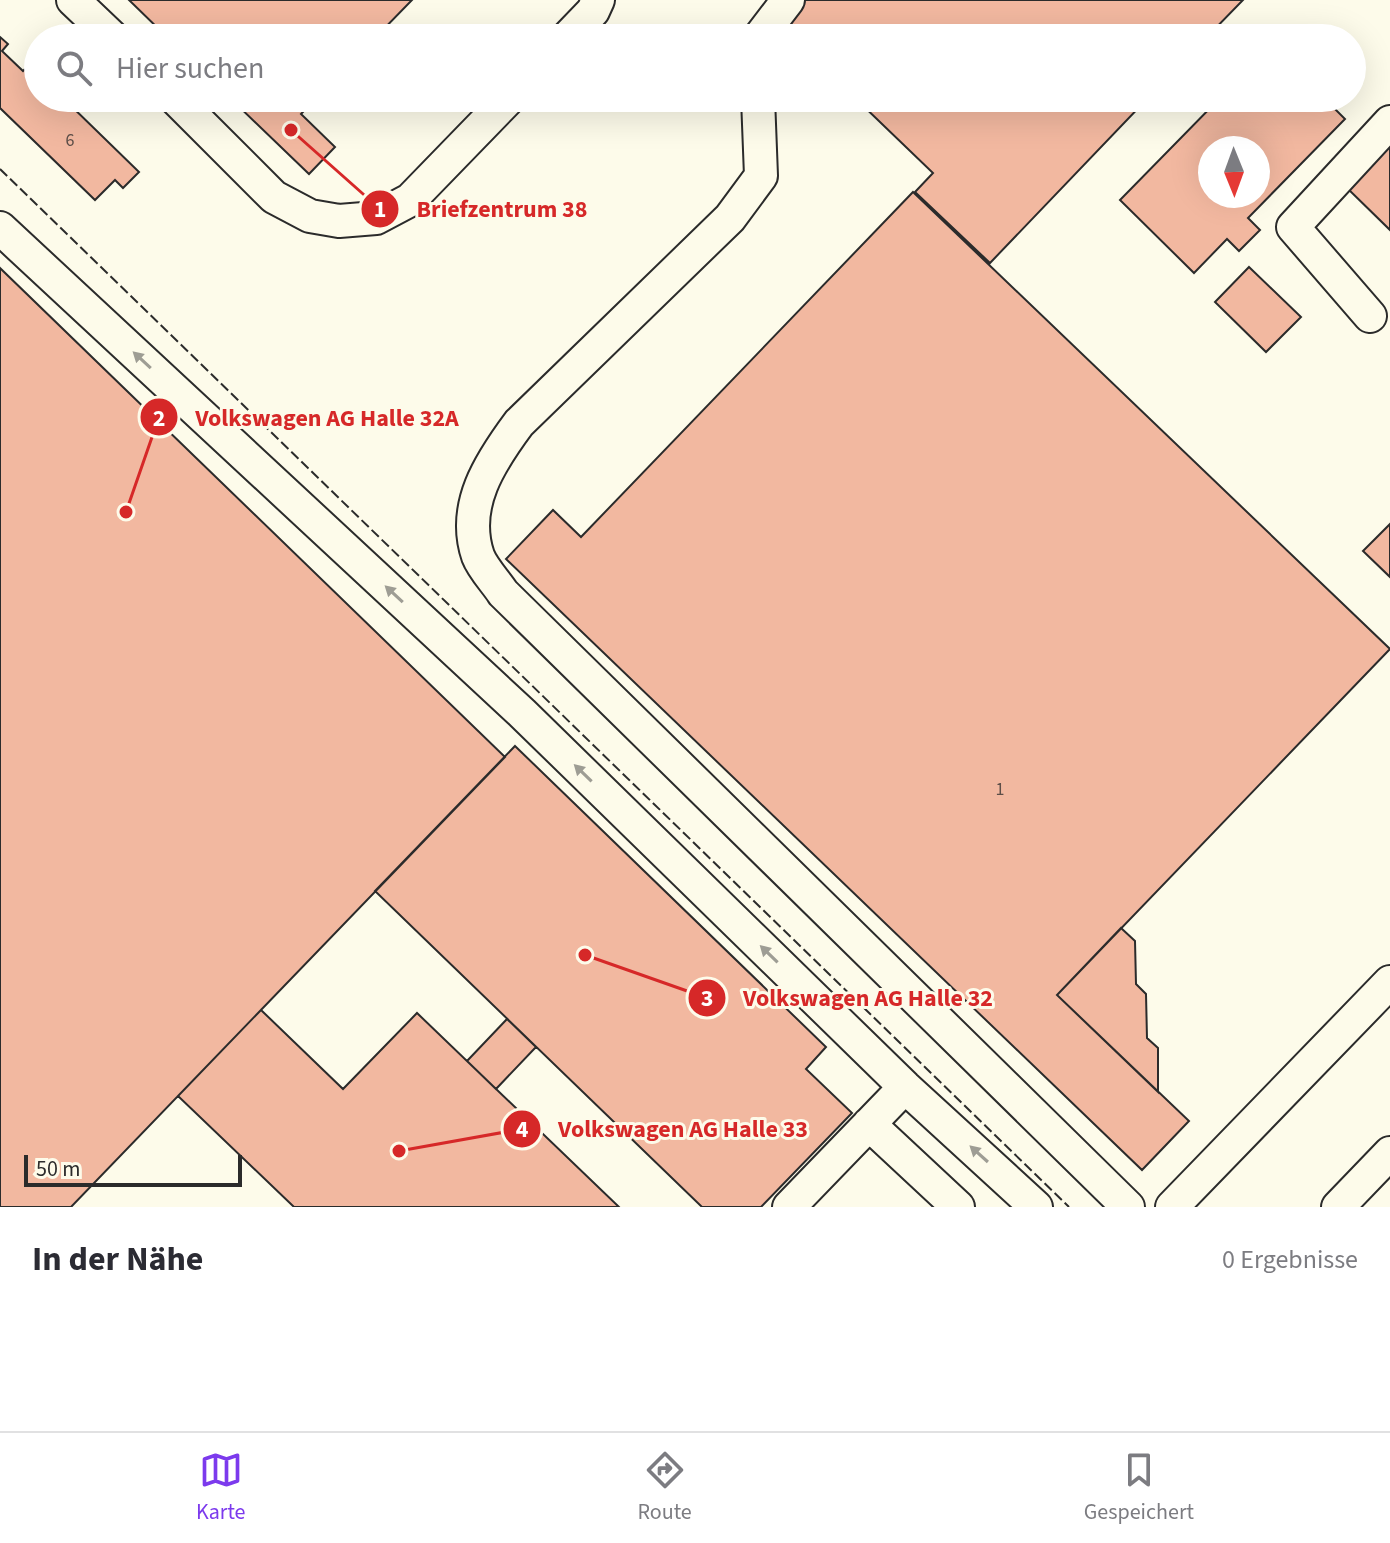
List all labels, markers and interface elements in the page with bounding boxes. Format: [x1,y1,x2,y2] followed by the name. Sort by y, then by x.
[24,24,1366,112] search box
[52,46,96,90] icon: search
[116,47,264,90] text: Hier suchen
[66,128,75,153] house number: 6
[1198,136,1270,208] north arrow
[360,185,603,233] callout: Briefzentrum 38
[374,192,386,227] text: 1
[417,192,587,227] text: Briefzentrum 38
[133,351,152,369] one-way arrow
[139,393,475,441] callout: Volkswagen AG Halle 32A
[153,401,165,436] text: 2
[194,401,459,436] text: Volkswagen AG Halle 32A
[385,586,404,604] one-way arrow
[574,764,593,782] one-way arrow
[996,777,1004,802] house number: 1
[760,946,779,964] one-way arrow
[687,974,1009,1022] callout: Volkswagen AG Halle 32
[701,981,713,1016] text: 3
[742,981,993,1016] text: Volkswagen AG Halle 32
[502,1105,824,1153] callout: Volkswagen AG Halle 33
[516,1112,529,1147] text: 4
[557,1112,808,1147] text: Volkswagen AG Halle 33
[969,1146,988,1164] one-way arrow
[24,1151,242,1187] scale bar
[36,1153,81,1185] text: 50 m
[32,1235,203,1284] text: In der Nähe
[1222,1241,1358,1278] text: 0 Ergebnisse
[196,1448,246,1528] tab: Karte
[638,1448,692,1528] tab: Route
[1084,1448,1194,1528] tab: Gespeichert

